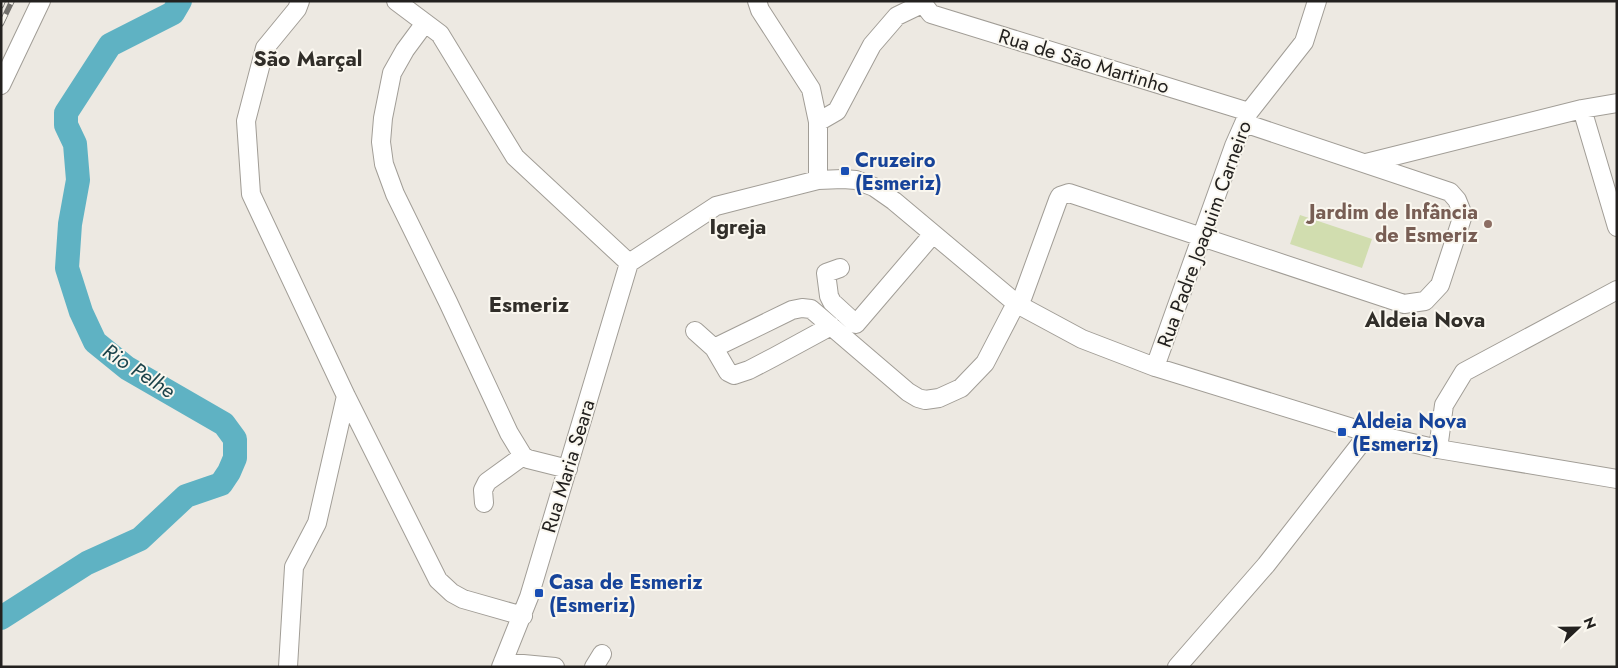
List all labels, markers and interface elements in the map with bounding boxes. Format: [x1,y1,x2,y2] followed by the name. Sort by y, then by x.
[995,22,1173,101] street label: Rua de São Martinho
[254,44,362,74] district label: São Marçal
[1150,117,1259,352] street label: Rua Padre Joaquim Carneiro
[855,146,942,198] place label: Cruzeiro (Esmeriz)
[839,165,851,177] marker: Cruzeiro (Esmeriz)
[1305,198,1479,250] place label: Jardim de Infância de Esmeriz
[710,212,766,242] district label: Igreja
[1482,218,1494,230] marker: Jardim de Infância de Esmeriz
[489,288,570,320] district label: Esmeriz
[1364,305,1485,335] district label: Aldeia Nova
[97,336,182,406] water label: Rio Pelhe
[534,396,603,536] street label: Rua Maria Seara
[1351,407,1467,459] place label: Aldeia Nova (Esmeriz)
[1336,426,1348,438] marker: Aldeia Nova (Esmeriz)
[549,568,703,620] place label: Casa de Esmeriz (Esmeriz)
[533,587,545,599] marker: Casa de Esmeriz (Esmeriz)
[1553,603,1603,653] north arrow
[1579,614,1601,632] text: N

